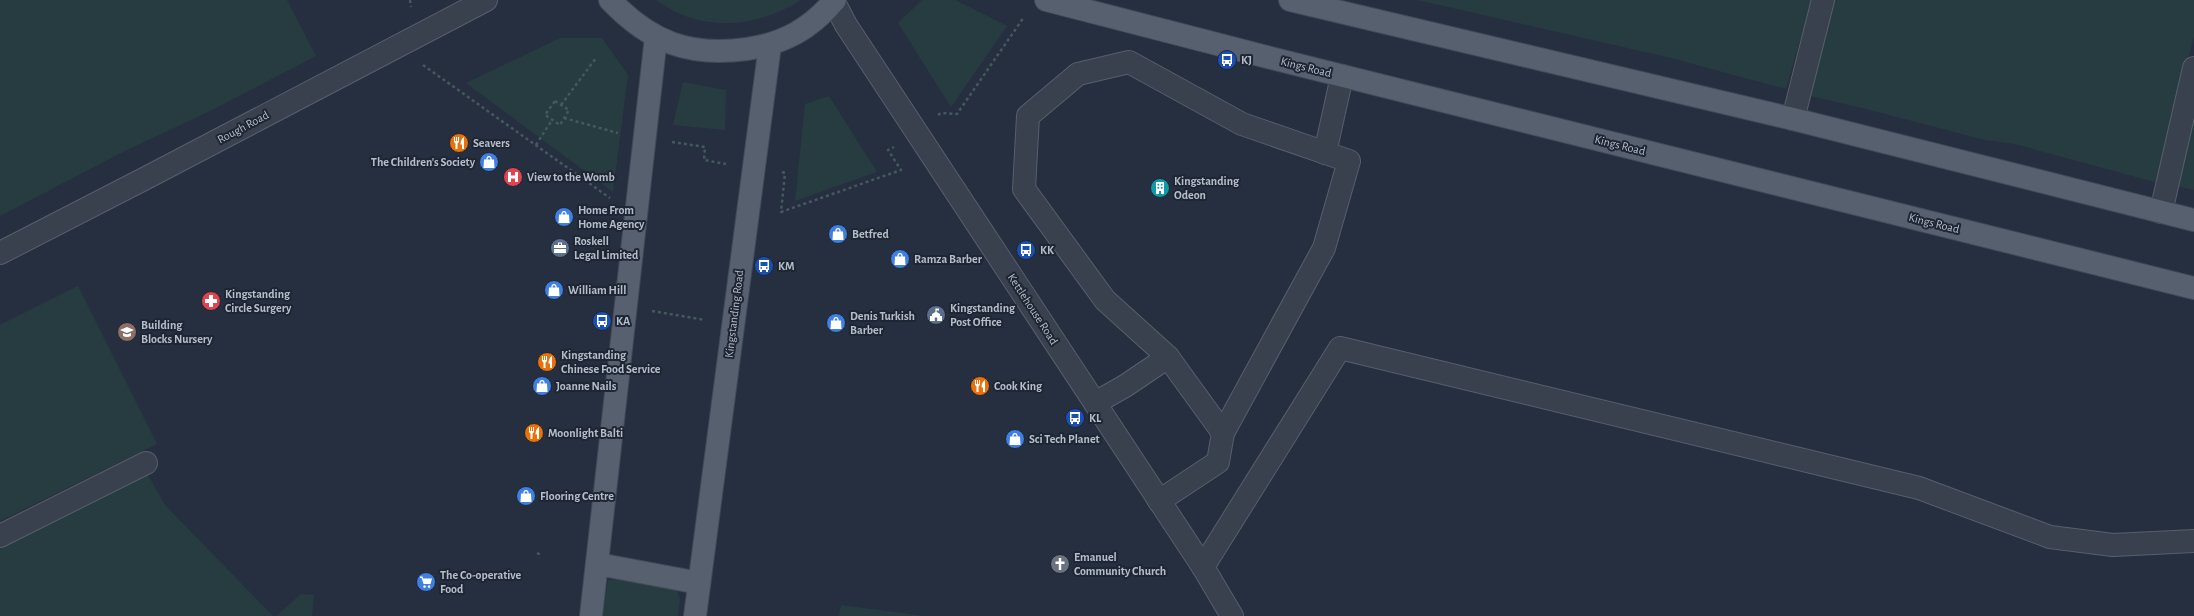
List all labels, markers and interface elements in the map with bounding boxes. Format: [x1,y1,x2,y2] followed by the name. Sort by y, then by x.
[1216,49,1238,71] bus stop icon: KJ
[1241,54,1252,66] place label: KJ
[1279,55,1333,79] street label: Kings Road
[215,109,271,145] street label: Rough Road
[448,132,470,154] restaurant icon: Seavers
[1593,133,1647,157] street label: Kings Road
[473,137,510,149] place label: Seavers
[478,151,500,173] shop icon: The Children's Society
[371,156,476,169] place label: The Children's Society
[502,166,524,188] hospital icon: View to the Womb
[527,171,615,183] place label: View to the Womb
[1174,175,1240,201] place label: Kingstanding Odeon
[1149,177,1171,199] building icon: Kingstanding Odeon
[578,204,645,231] place label: Home From Home Agency
[553,206,575,228] shop icon: Home From Home Agency
[1907,211,1961,235] street label: Kings Road
[827,223,849,245] shop icon: Betfred
[852,228,889,240] place label: Betfred
[574,235,639,261] place label: Roskell Legal Limited
[549,237,571,259] office icon: Roskell Legal Limited
[1015,239,1037,261] bus stop icon: KK
[1040,244,1055,256] place label: KK
[889,248,911,270] shop icon: Ramza Barber
[914,253,983,265] place label: Ramza Barber
[753,255,775,277] bus stop icon: KM
[778,260,795,272] place label: KM
[723,269,745,359] street label: Kingstanding Road
[1006,271,1060,347] street label: Kettlehouse Road
[543,279,565,301] shop icon: William Hill
[568,284,626,296] place label: William Hill
[225,288,292,315] place label: Kingstanding Circle Surgery
[200,290,222,312] pharmacy icon: Kingstanding Circle Surgery
[950,302,1016,328] place label: Kingstanding Post Office
[925,304,947,326] public building icon: Kingstanding Post Office
[591,310,613,332] bus stop icon: KA
[850,310,915,336] place label: Denis Turkish Barber
[825,312,847,334] shop icon: Denis Turkish Barber
[616,315,631,327] place label: KA
[141,319,213,346] place label: Building Blocks Nursery
[116,321,138,343] school or university icon: Building Blocks Nursery
[561,349,661,375] place label: Kingstanding Chinese Food Service
[536,351,558,373] restaurant icon: Kingstanding Chinese Food Service
[531,375,553,397] shop icon: Joanne Nails
[969,375,991,397] restaurant icon: Cook King
[556,380,617,392] place label: Joanne Nails
[994,380,1043,392] place label: Cook King
[1064,407,1086,429] bus stop icon: KL
[1089,412,1102,424] place label: KL
[523,422,545,444] restaurant icon: Moonlight Balti
[548,427,623,439] place label: Moonlight Balti
[1004,428,1026,450] shop icon: Sci Tech Planet
[1029,433,1100,445] place label: Sci Tech Planet
[515,485,537,507] shop icon: Flooring Centre
[540,490,614,502] place label: Flooring Centre
[1074,551,1166,578] place label: Emanuel Community Church
[1049,553,1071,575] church icon: Emanuel Community Church
[440,569,522,595] place label: The Co-operative Food
[415,571,437,593] supermarket icon: The Co-operative Food

